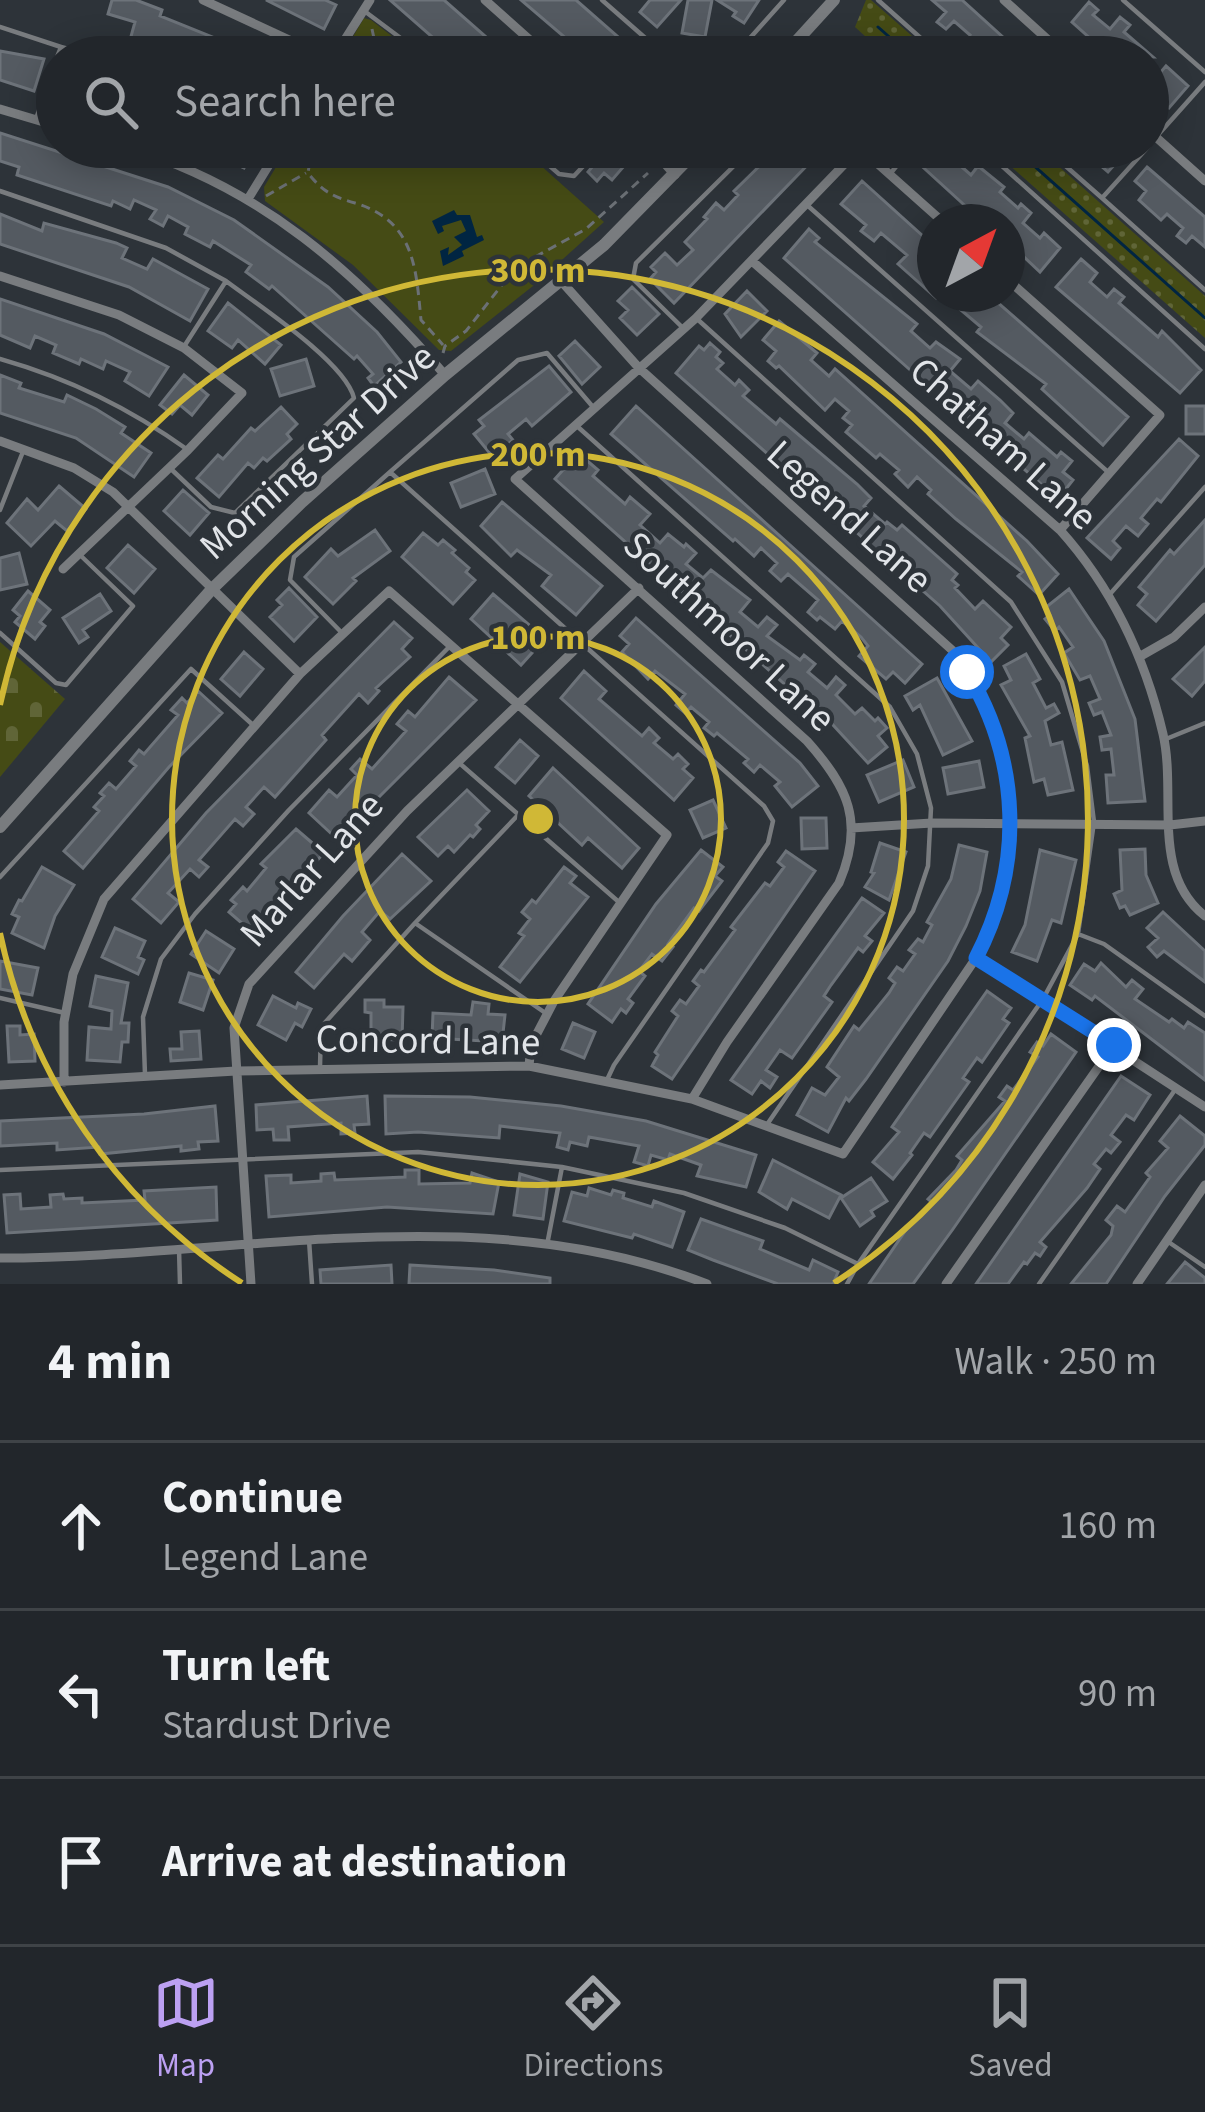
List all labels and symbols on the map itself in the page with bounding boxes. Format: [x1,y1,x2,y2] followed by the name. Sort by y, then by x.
[917,204,1025,312] north arrow
[490,245,586,296] text: 300 m
[188,331,448,573] street label: Morning Star Drive
[897,344,1109,544] street label: Chatham Lane
[754,427,944,607] street label: Legend Lane
[490,429,586,480] text: 200 m
[610,518,848,746] street label: Southmoor Lane
[490,612,586,663] text: 100 m
[940,645,994,699] route start
[227,780,397,960] street label: Marlar Lane
[517,798,559,840] centre of rings
[315,1011,541,1071] street label: Concord Lane
[1087,1018,1141,1072] route end

